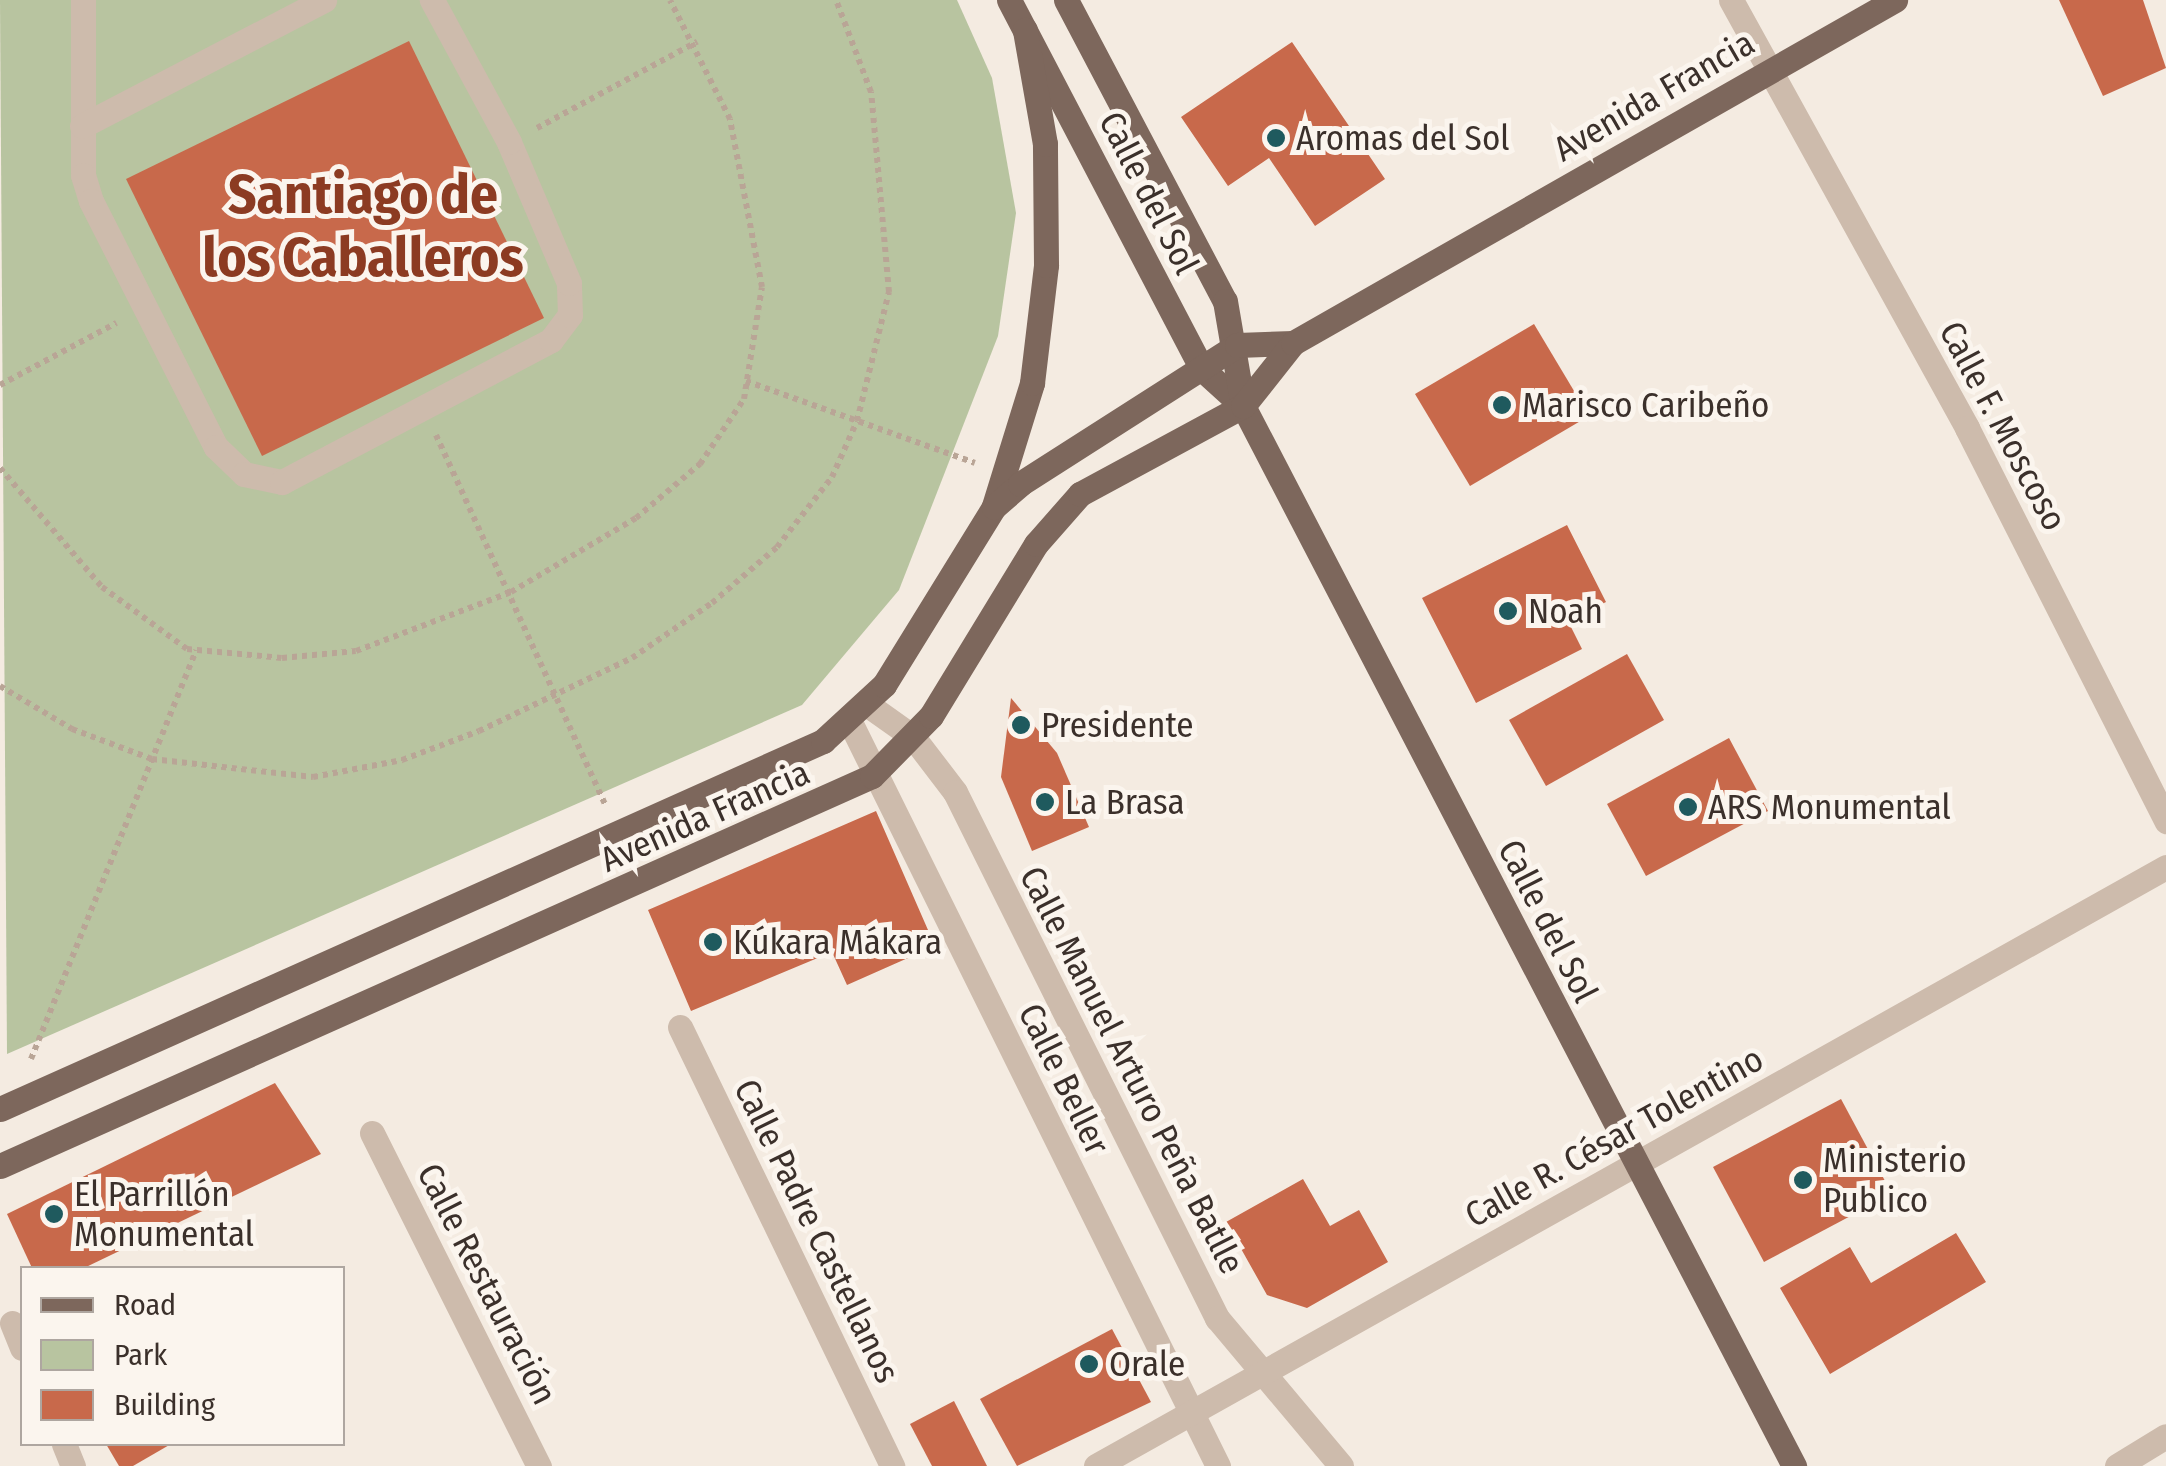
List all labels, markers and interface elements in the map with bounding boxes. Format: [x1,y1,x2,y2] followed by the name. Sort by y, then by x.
[1546,22,1762,170] street label: Avenida Francia
[1090,105,1208,281] street label: Calle del Sol
[1296,117,1510,159] place label: Aromas del Sol
[1265,127,1287,149] marker: Aromas del Sol
[202,162,524,291] district label: Santiago de los Caballeros
[1930,314,2076,538] street label: Calle F. Moscoso
[1522,384,1769,426] place label: Marisco Caribeño
[1491,394,1513,416] marker: Marisco Caribeño
[1528,590,1603,632] place label: Noah
[1497,600,1519,622] marker: Noah
[1041,704,1194,746] place label: Presidente
[1010,714,1032,736] marker: Presidente
[594,751,816,881] street label: Avenida Francia
[1065,781,1185,823] place label: La Brasa
[1708,786,1951,828] place label: ARS Monumental
[1034,791,1056,813] marker: La Brasa
[1677,796,1699,818] marker: ARS Monumental
[1489,833,1607,1009] street label: Calle del Sol
[1011,859,1253,1281] street label: Calle Manuel Arturo Peña Batlle
[733,921,942,963] place label: Kúkara Mákara
[702,931,724,953] marker: Kúkara Mákara
[1010,997,1118,1161] street label: Calle Beller
[1458,1038,1770,1236] street label: Calle R. César Tolentino
[725,1073,909,1389] street label: Calle Padre Castellanos
[1823,1139,1967,1221] place label: Ministerio Publico
[408,1157,566,1411] street label: Calle Restauración
[1792,1169,1814,1191] marker: Ministerio Publico
[74,1173,254,1255] place label: El Parrillón Monumental
[43,1203,65,1225] marker: El Parrillón Monumental
[20,1266,345,1446] legend
[114,1287,176,1323] text: Road
[114,1337,167,1373] text: Park
[1109,1343,1185,1385] place label: Orale
[1078,1353,1100,1375] marker: Orale
[114,1387,215,1423] text: Building

